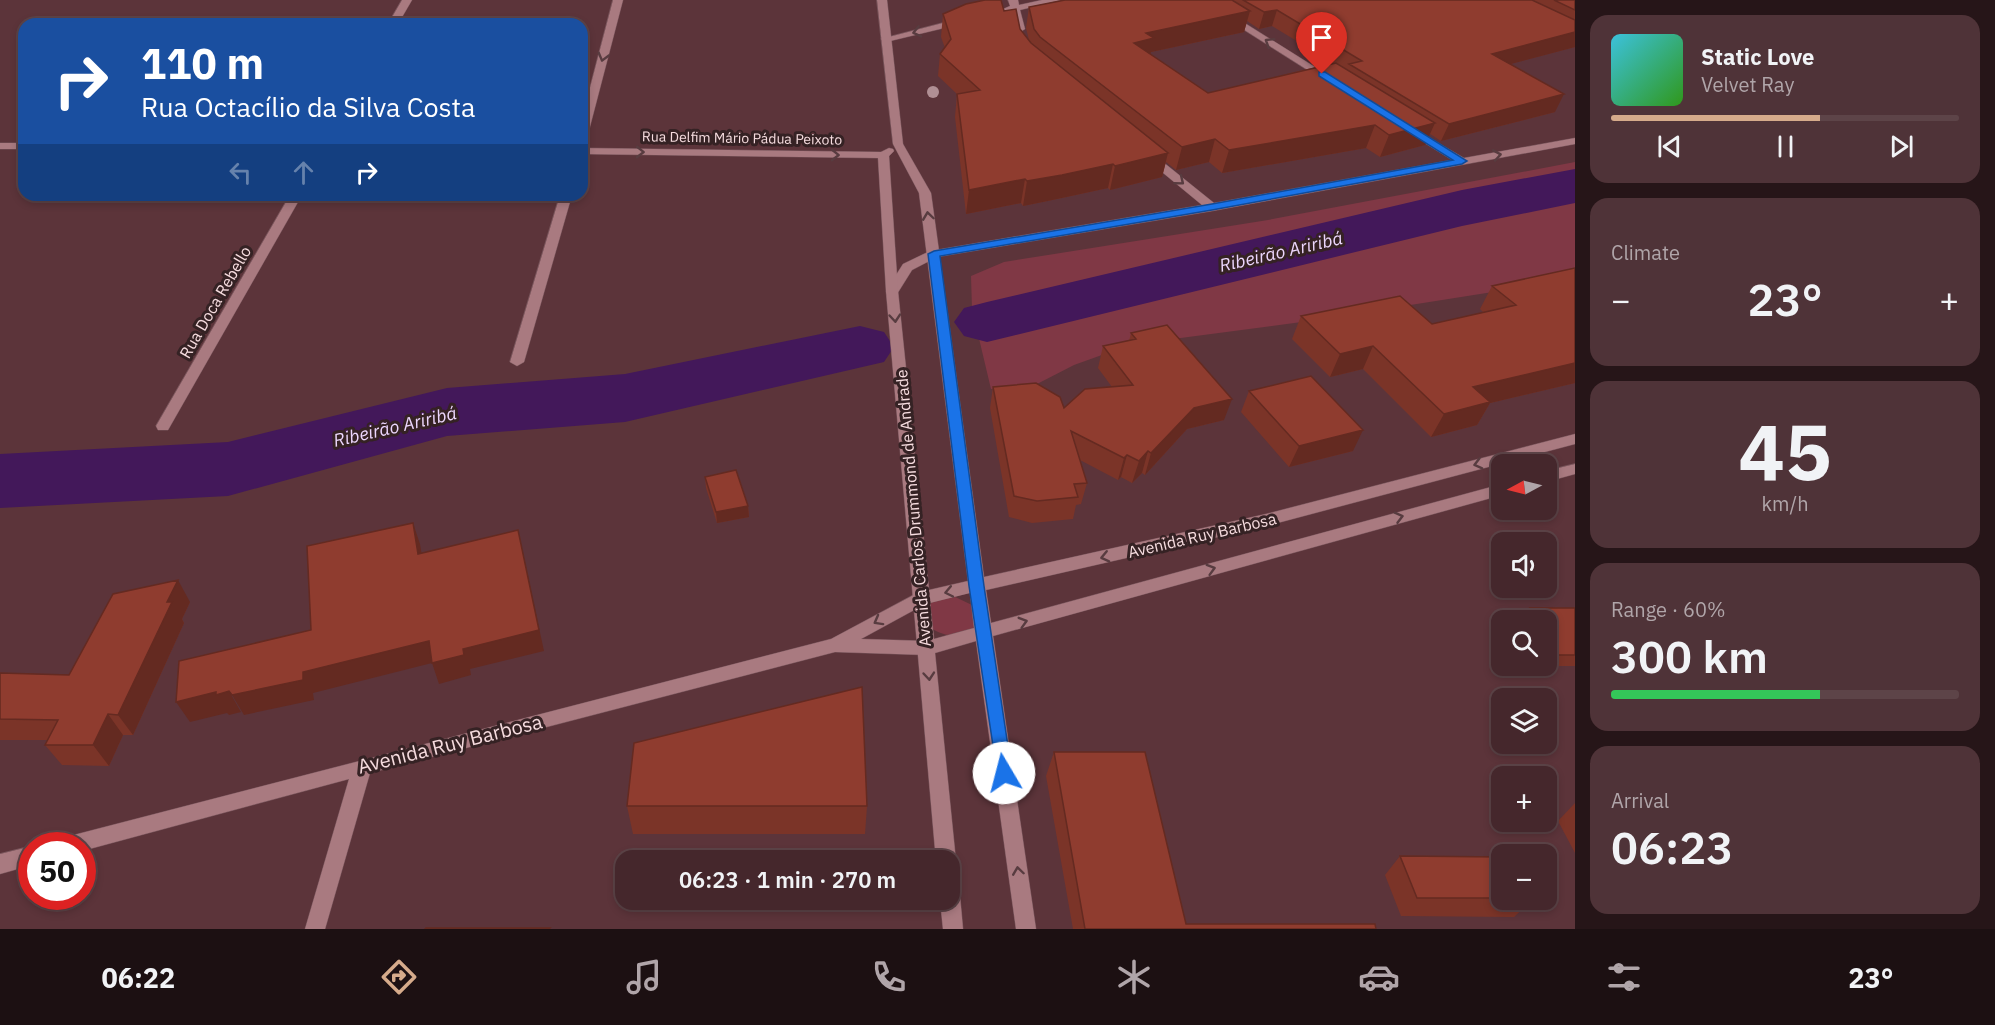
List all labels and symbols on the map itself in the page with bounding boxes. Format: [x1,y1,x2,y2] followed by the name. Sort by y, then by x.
[1296,12,1347,74] pin
[912,24,922,37] one-way arrow
[1265,38,1276,49] one-way arrow
[598,51,611,61] one-way arrow
[642,127,842,149] street label: Rua Delfim Mário Pádua Peixoto
[636,146,645,158] one-way arrow
[831,149,840,161] one-way arrow
[1491,149,1501,162] one-way arrow
[1173,174,1184,185] one-way arrow
[923,211,935,221] one-way arrow
[1217,226,1345,277] water label: Ribeirão Ariribá
[175,242,255,362] street label: Rua Doca Rebello
[888,314,901,323] one-way arrow
[891,368,935,647] street label: Avenida Carlos Drummond de Andrade
[331,401,459,452] water label: Ribeirão Ariribá
[1491,454,1557,520] north arrow
[1473,457,1483,470] one-way arrow
[1126,508,1279,562] street label: Avenida Ruy Barbosa
[1394,512,1404,525] one-way arrow
[1100,549,1110,562] one-way arrow
[1205,564,1216,576] one-way arrow
[944,585,954,598] one-way arrow
[874,614,884,626] one-way arrow
[1018,616,1028,629] one-way arrow
[922,671,935,680] one-way arrow
[355,707,545,780] street label: Avenida Ruy Barbosa
[972,741,1036,805] position arrow
[18,832,96,910] speed limit sign: 50
[1012,866,1024,876] one-way arrow

